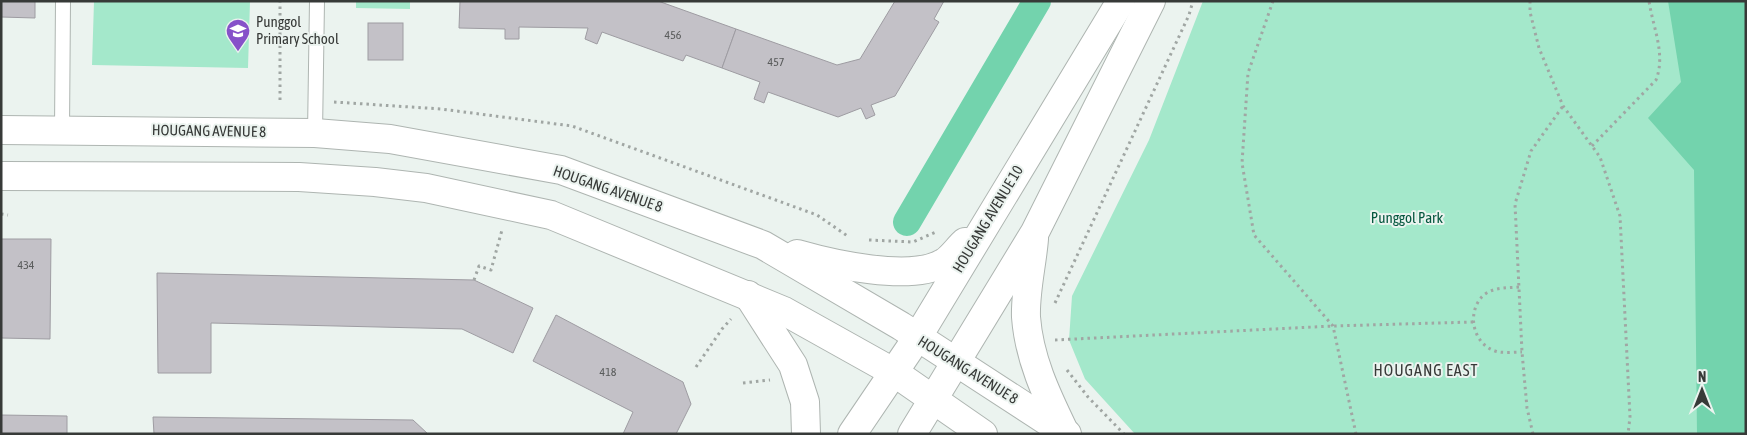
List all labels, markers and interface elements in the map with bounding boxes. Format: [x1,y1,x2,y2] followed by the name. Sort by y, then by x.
[256,13,339,47] place label: Punggol Primary School
[225,18,251,52] school or university icon: Punggol Primary School
[665,28,682,42] house number: 456
[768,55,785,69] house number: 457
[152,121,266,140] street label: HOUGANG AVENUE 8
[551,162,665,215] street label: HOUGANG AVENUE 8
[949,162,1026,275] street label: HOUGANG AVENUE 10
[1371,209,1444,226] park label: Punggol Park
[18,258,35,272] house number: 434
[915,332,1021,407] street label: HOUGANG AVENUE 8
[1374,361,1478,379] district label: HOUGANG EAST
[600,365,617,379] house number: 418
[1677,365,1727,415] north arrow
[1698,369,1706,385] text: N

